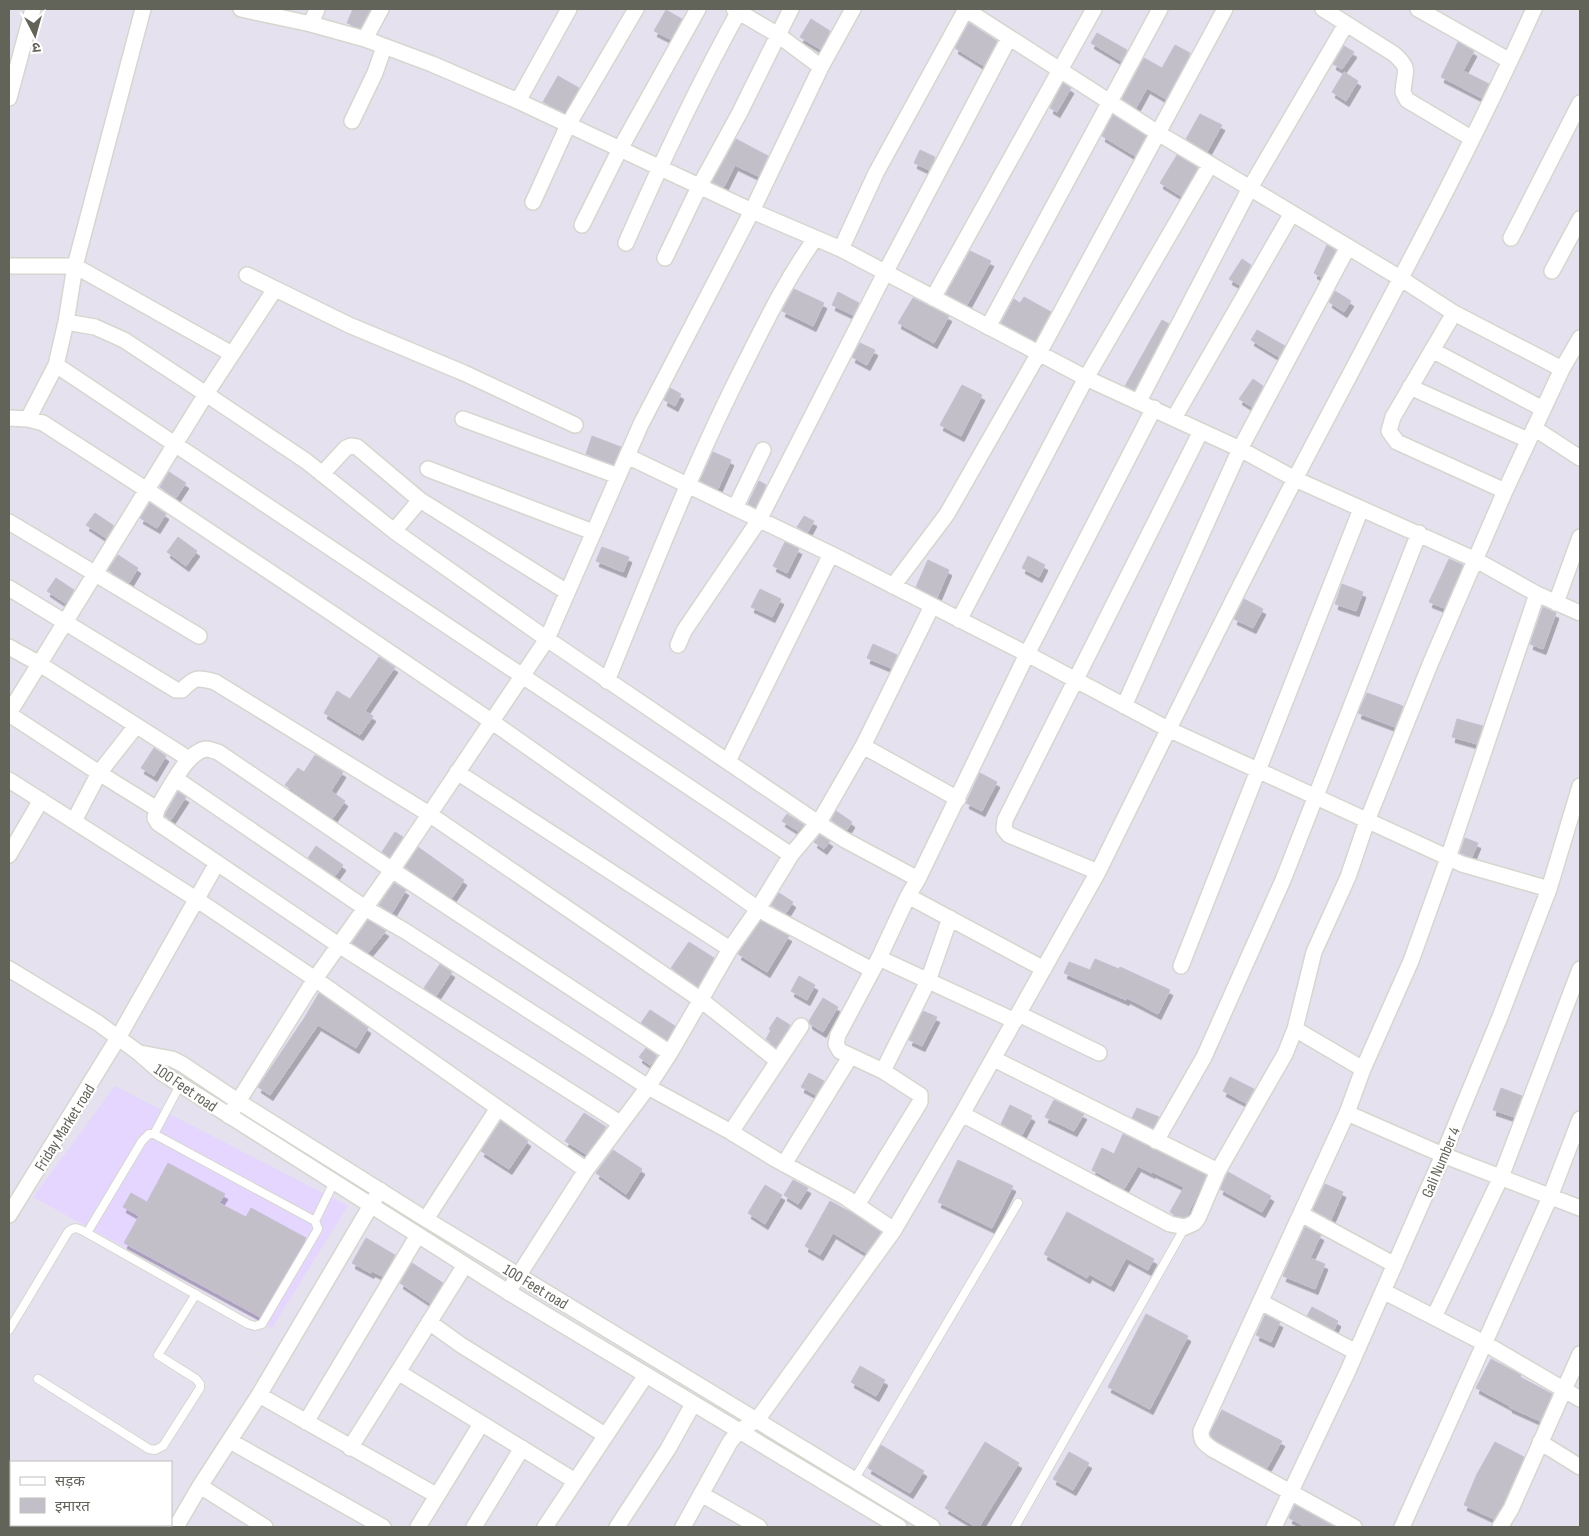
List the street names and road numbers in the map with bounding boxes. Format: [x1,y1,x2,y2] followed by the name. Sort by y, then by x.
[150,1060,220,1116] street label: 100 Feet road
[31,1081,100,1175] street label: Friday Market road
[1418,1124,1465,1201] street label: Gali Number 4
[499,1261,571,1314] street label: 100 Feet road

